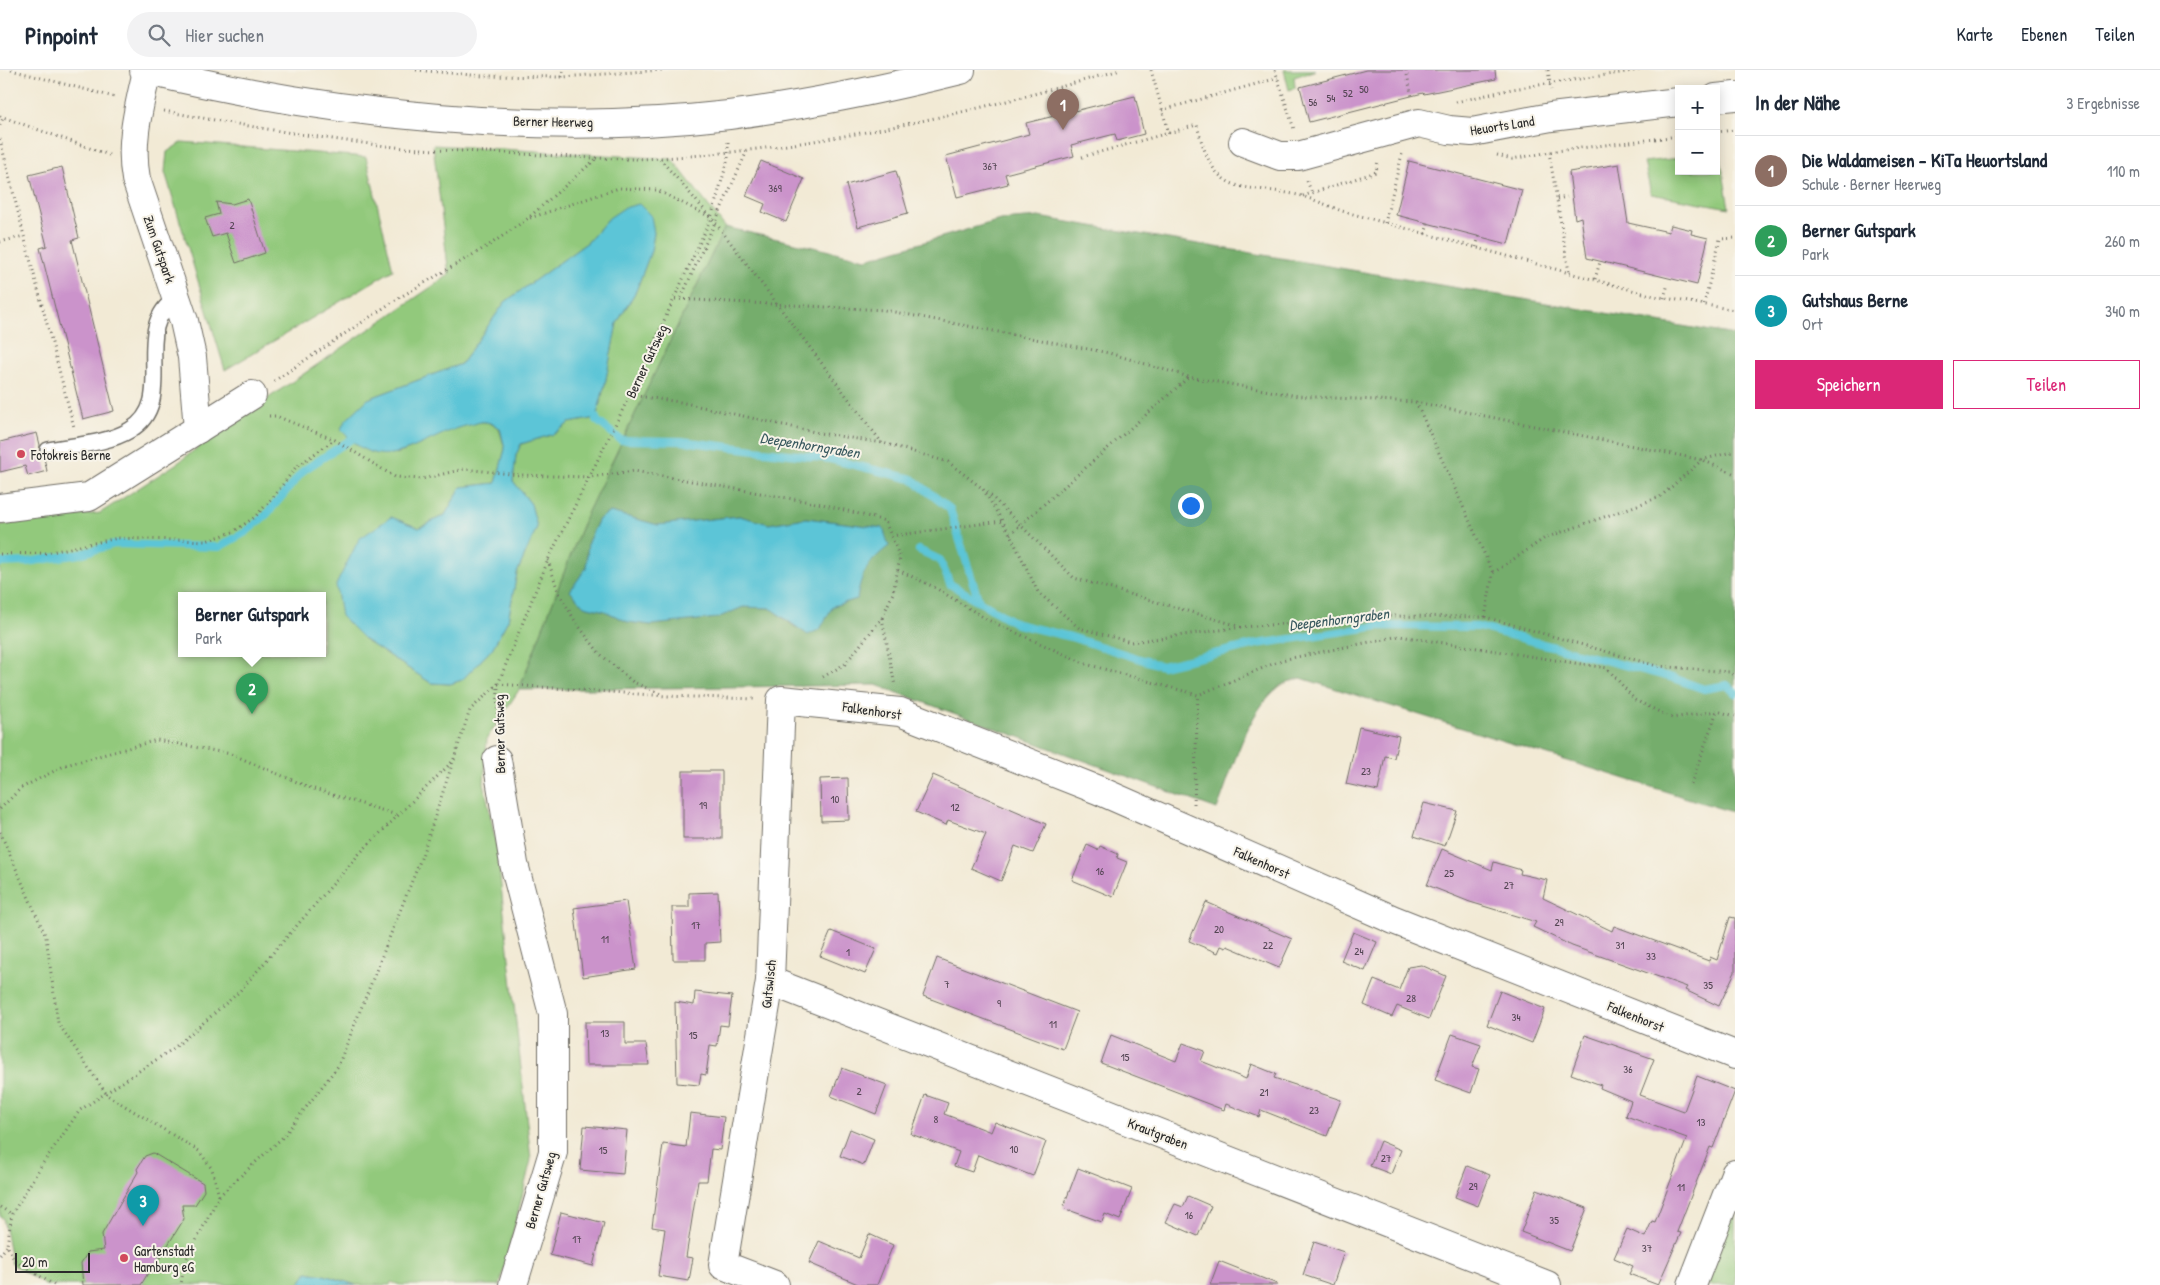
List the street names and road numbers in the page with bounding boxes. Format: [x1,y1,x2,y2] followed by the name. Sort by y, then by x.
[1469,110,1536,139] street label: Heuorts Land
[513,111,593,132] street label: Berner Heerweg
[139,213,181,286] street label: Zum Gutspark
[621,321,672,401] street label: Berner Gutsweg
[489,694,510,774] street label: Berner Gutsweg
[840,696,903,724] street label: Falkenhorst
[1230,841,1293,883] street label: Falkenhorst
[756,959,780,1009] street label: Gutswisch
[1604,996,1667,1036] street label: Falkenhorst
[1125,1113,1191,1154] street label: Krautgraben
[520,1149,561,1231] street label: Berner Gutsweg

